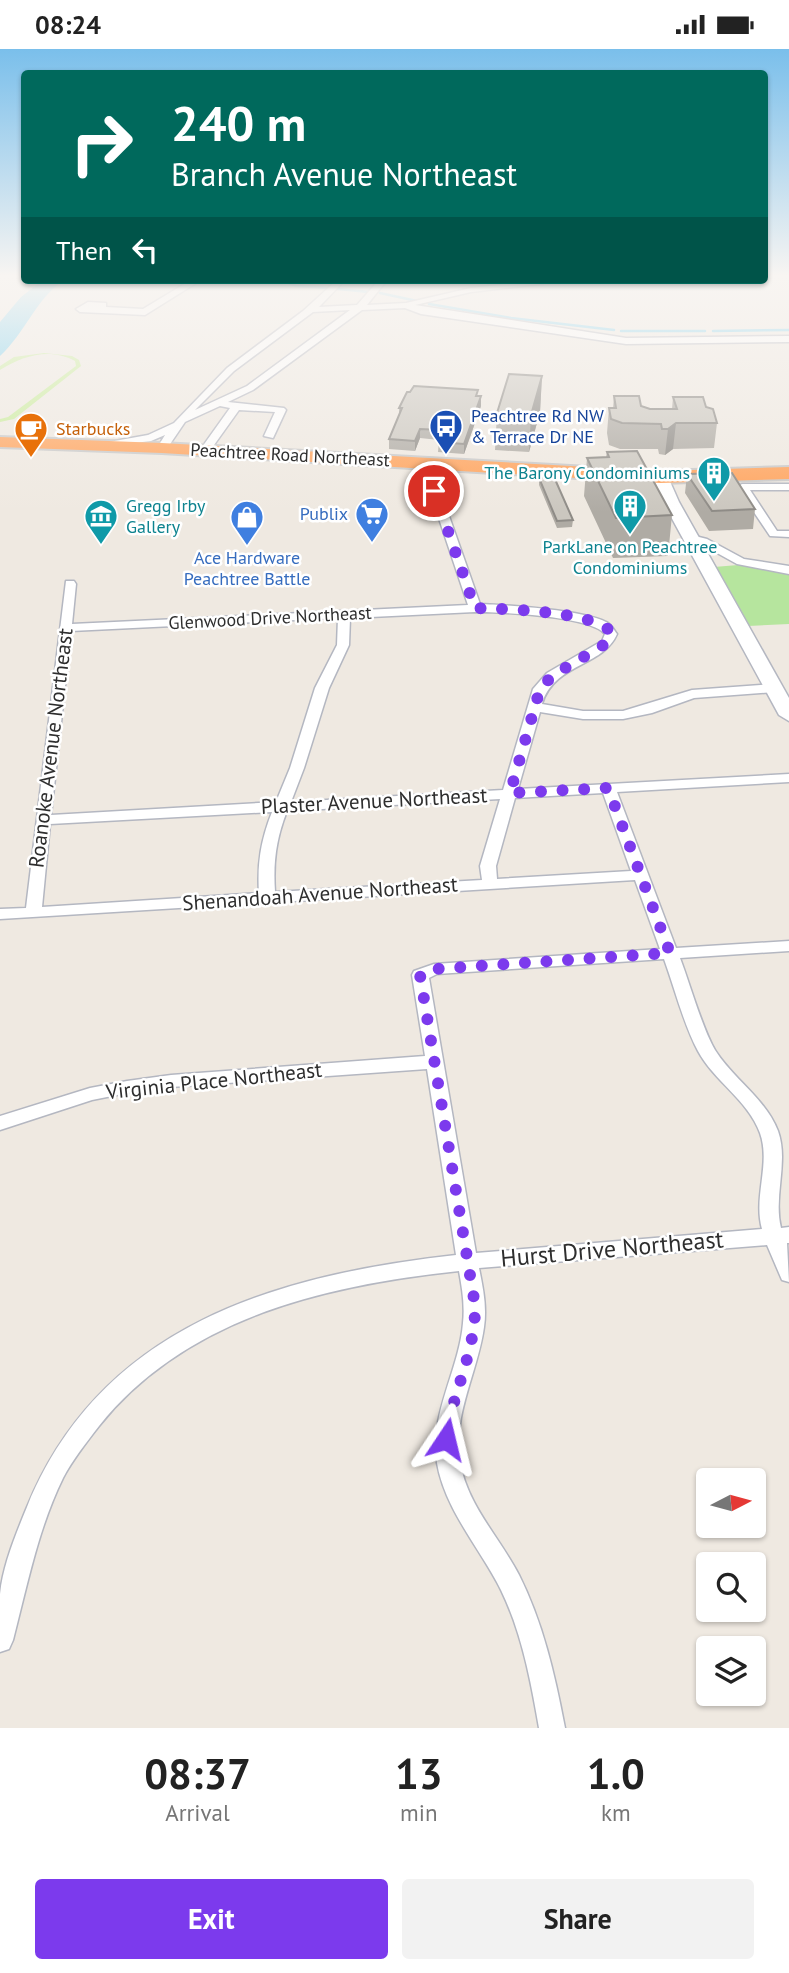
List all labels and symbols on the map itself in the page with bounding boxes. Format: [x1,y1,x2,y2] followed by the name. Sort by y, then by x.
[471,404,604,448] place label: Peachtree Rd NW & Terrace Dr NE
[427,407,465,456] bus stop icon: Peachtree Rd NW & Terrace Dr NE
[12,410,50,459] cafe icon: Starbucks
[56,417,130,440] place label: Starbucks
[190,438,390,471] street label: Peachtree Road Northeast
[695,454,733,503] building icon: The Barony Condominiums
[404,461,464,521] pin
[484,461,690,484] place label: The Barony Condominiums
[611,487,649,536] building icon: ParkLane on Peachtree Condominiums
[126,494,206,538] place label: Gregg Irby Gallery
[353,495,391,544] supermarket icon: Publix
[82,497,120,546] museum icon: Gregg Irby Gallery
[228,498,266,547] shop icon: Ace Hardware Peachtree Battle
[300,502,348,525] place label: Publix
[543,535,717,579] place label: ParkLane on Peachtree Condominiums
[184,546,310,590] place label: Ace Hardware Peachtree Battle
[168,601,372,634] street label: Glenwood Drive Northeast
[22,627,79,869] street label: Roanoke Avenue Northeast
[260,781,488,820] street label: Plaster Avenue Northeast
[181,870,459,917] street label: Shenandoah Avenue Northeast
[104,1056,323,1105] street label: Virginia Place Northeast
[499,1223,725,1274] street label: Hurst Drive Northeast
[409,1402,483,1476] position arrow
[696,1468,766,1538] north arrow

